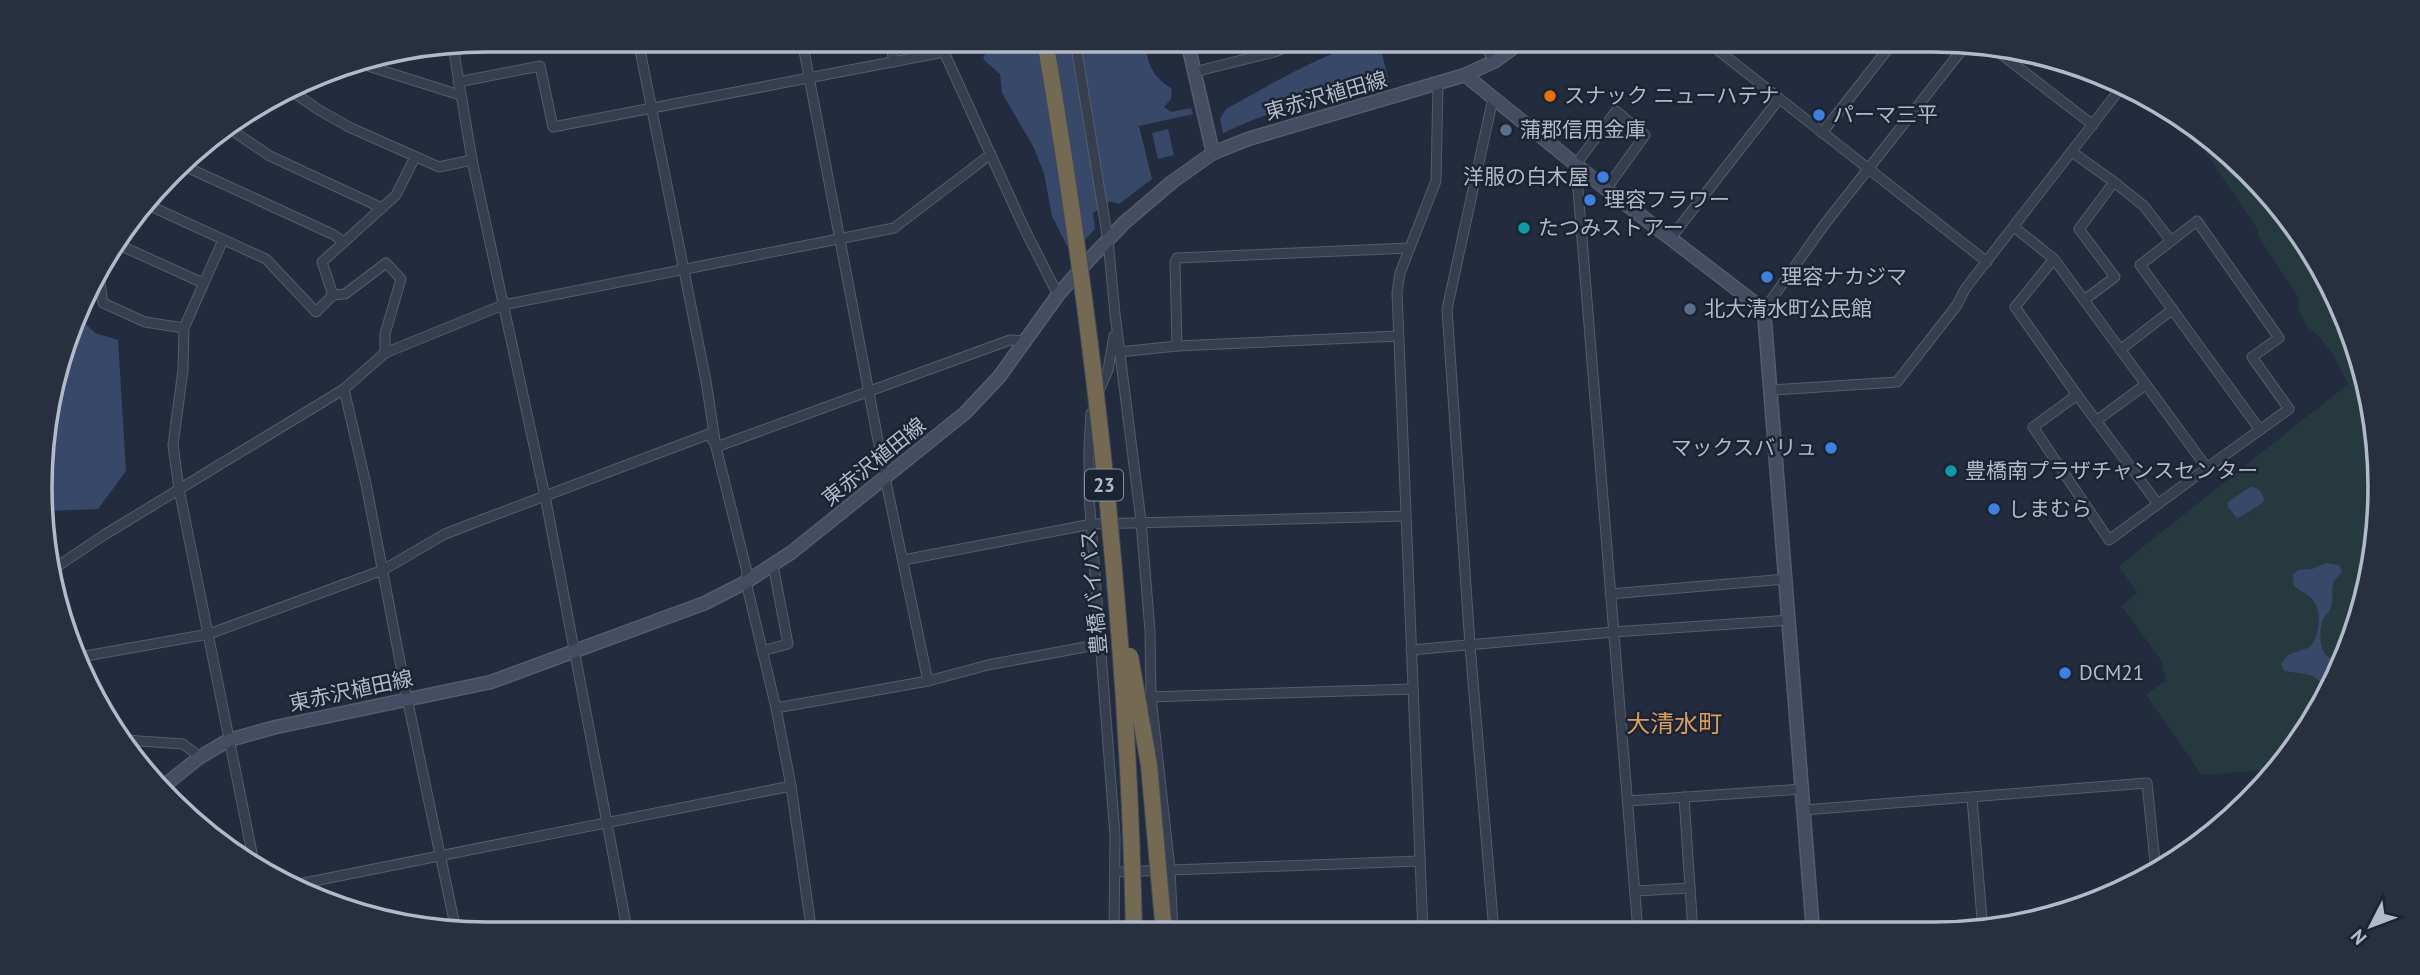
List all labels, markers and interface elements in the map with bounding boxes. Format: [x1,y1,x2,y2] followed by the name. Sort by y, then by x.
[1262,65,1390,126] street label: 東赤沢植田線
[1564,82,1779,109] place label: スナック ニューハテナ
[1542,88,1558,104] marker: スナック ニューハテナ
[1833,101,1938,128] place label: パーマ三平
[1811,107,1827,123] marker: パーマ三平
[1520,116,1646,143] place label: 蒲郡信用金庫
[1498,122,1514,138] marker: 蒲郡信用金庫
[1463,163,1589,190] place label: 洋服の白木屋
[1595,169,1611,185] marker: 洋服の白木屋
[1604,186,1730,213] place label: 理容フラワー
[1582,192,1598,208] marker: 理容フラワー
[1538,214,1684,241] place label: たつみストアー
[1516,220,1532,236] marker: たつみストアー
[1781,263,1907,290] place label: 理容ナカジマ
[1759,269,1775,285] marker: 理容ナカジマ
[1704,295,1872,322] place label: 北大清水町公民館
[1682,301,1698,317] marker: 北大清水町公民館
[816,411,931,512] street label: 東赤沢植田線
[1671,434,1817,461] place label: マックスバリュ
[1823,440,1839,456] marker: マックスバリュ
[1965,457,2258,484] place label: 豊橋南プラザチャンスセンター
[1943,463,1959,479] marker: 豊橋南プラザチャンスセンター
[1085,470,1123,500] road number: 23
[2008,495,2092,522] place label: しまむら
[1986,501,2002,517] marker: しまむら
[1075,528,1112,656] street label: 豊橋バイパス
[2079,659,2144,686] place label: DCM21
[286,664,415,717] street label: 東赤沢植田線
[2057,665,2073,681] marker: DCM21
[1626,708,1722,739] district label: 大清水町
[2336,891,2406,961] north arrow
[2345,925,2371,950] text: N

